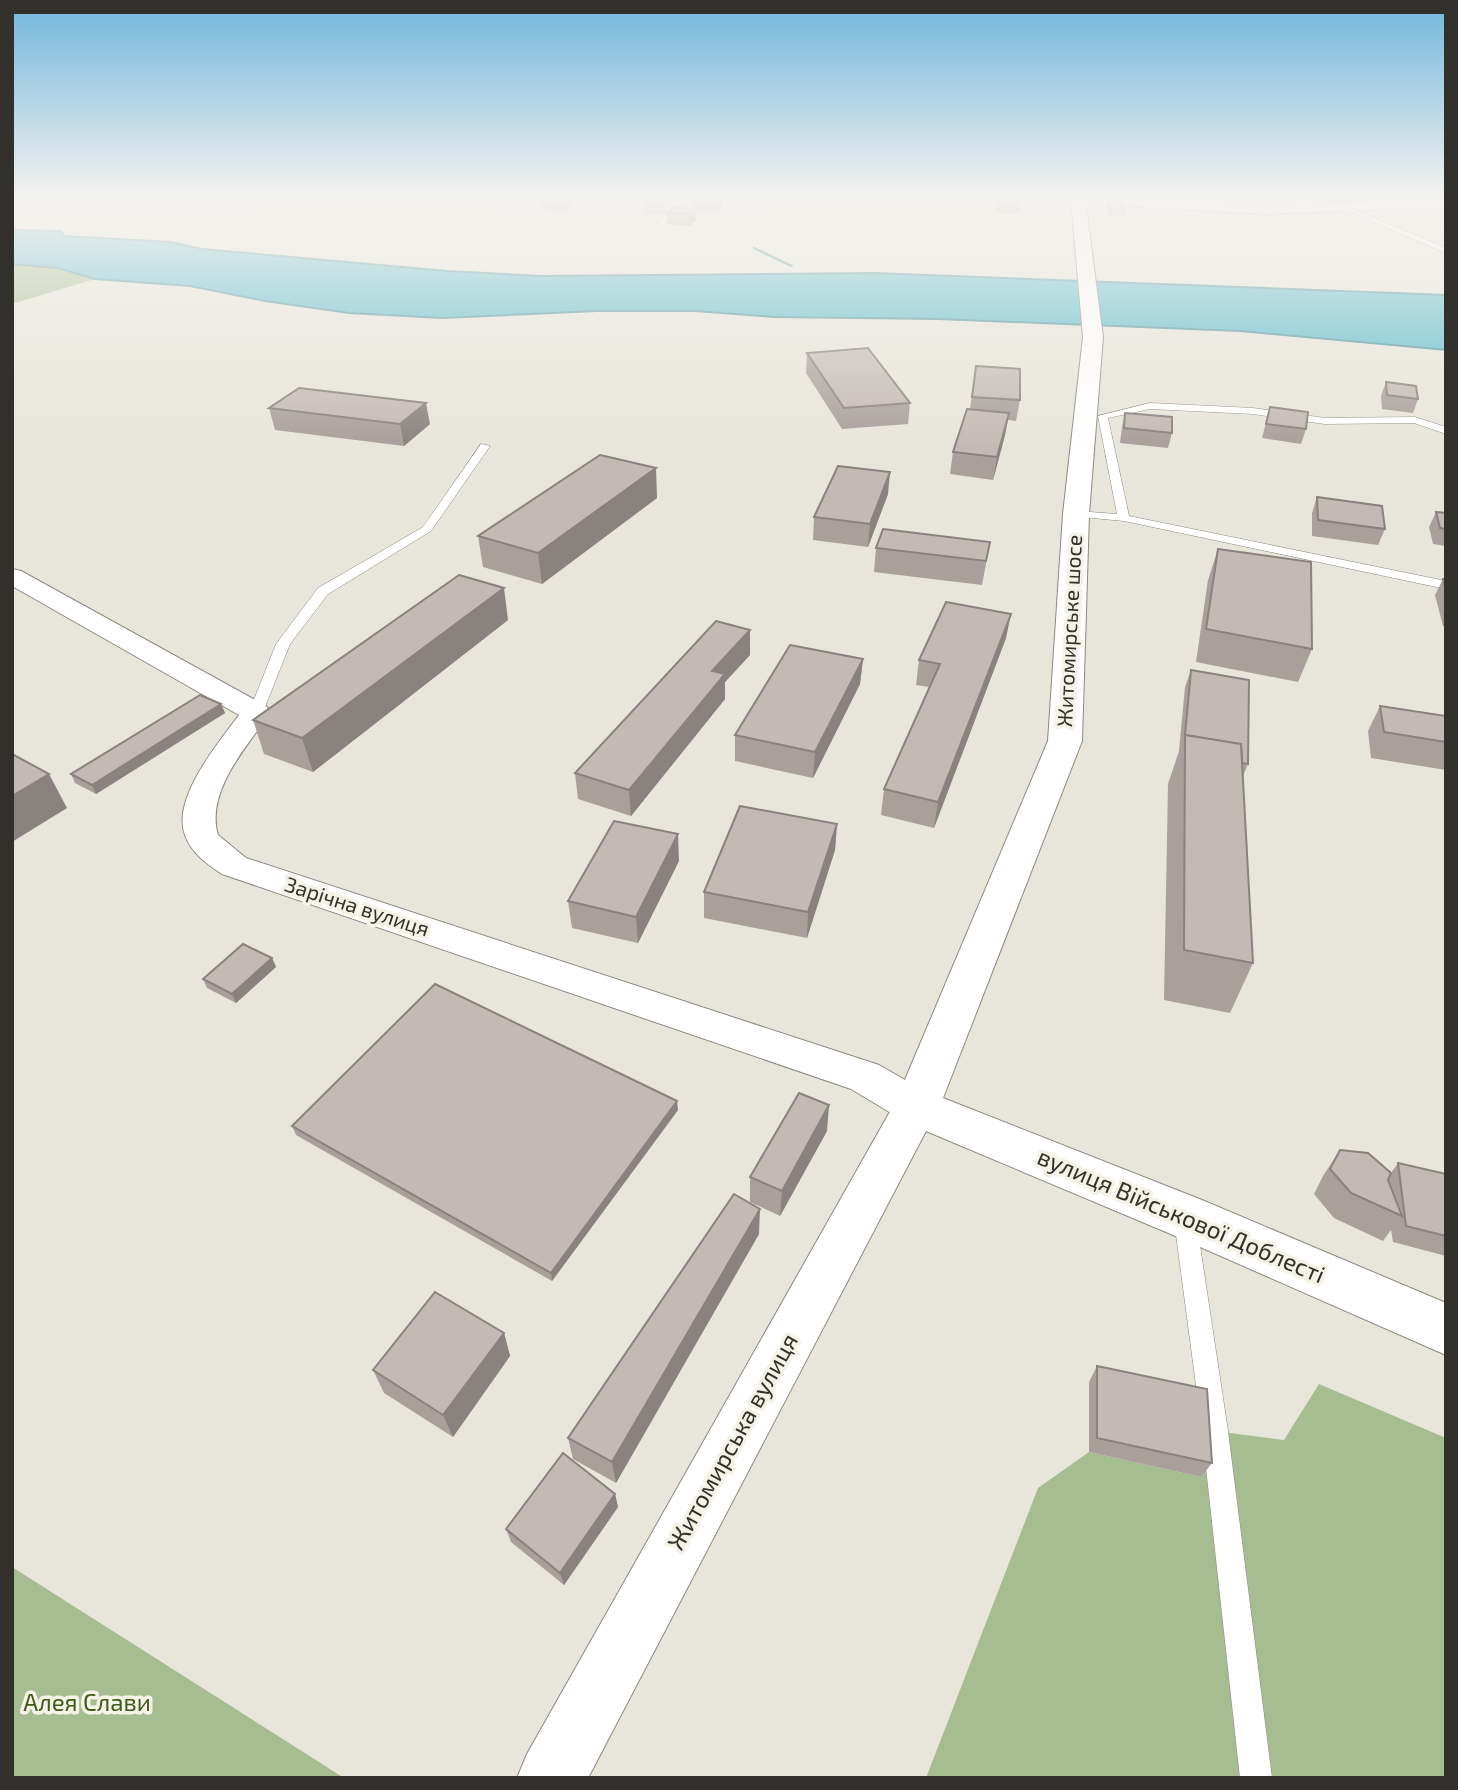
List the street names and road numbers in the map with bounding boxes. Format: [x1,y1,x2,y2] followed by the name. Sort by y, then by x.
[1051,534,1086,728] street label: Житомирське шосе
[282,870,433,942] street label: Зарічна вулиця
[1033,1141,1330,1289] street label: вулиця Військової Доблесті
[660,1328,804,1555] street label: Житомирська вулиця

